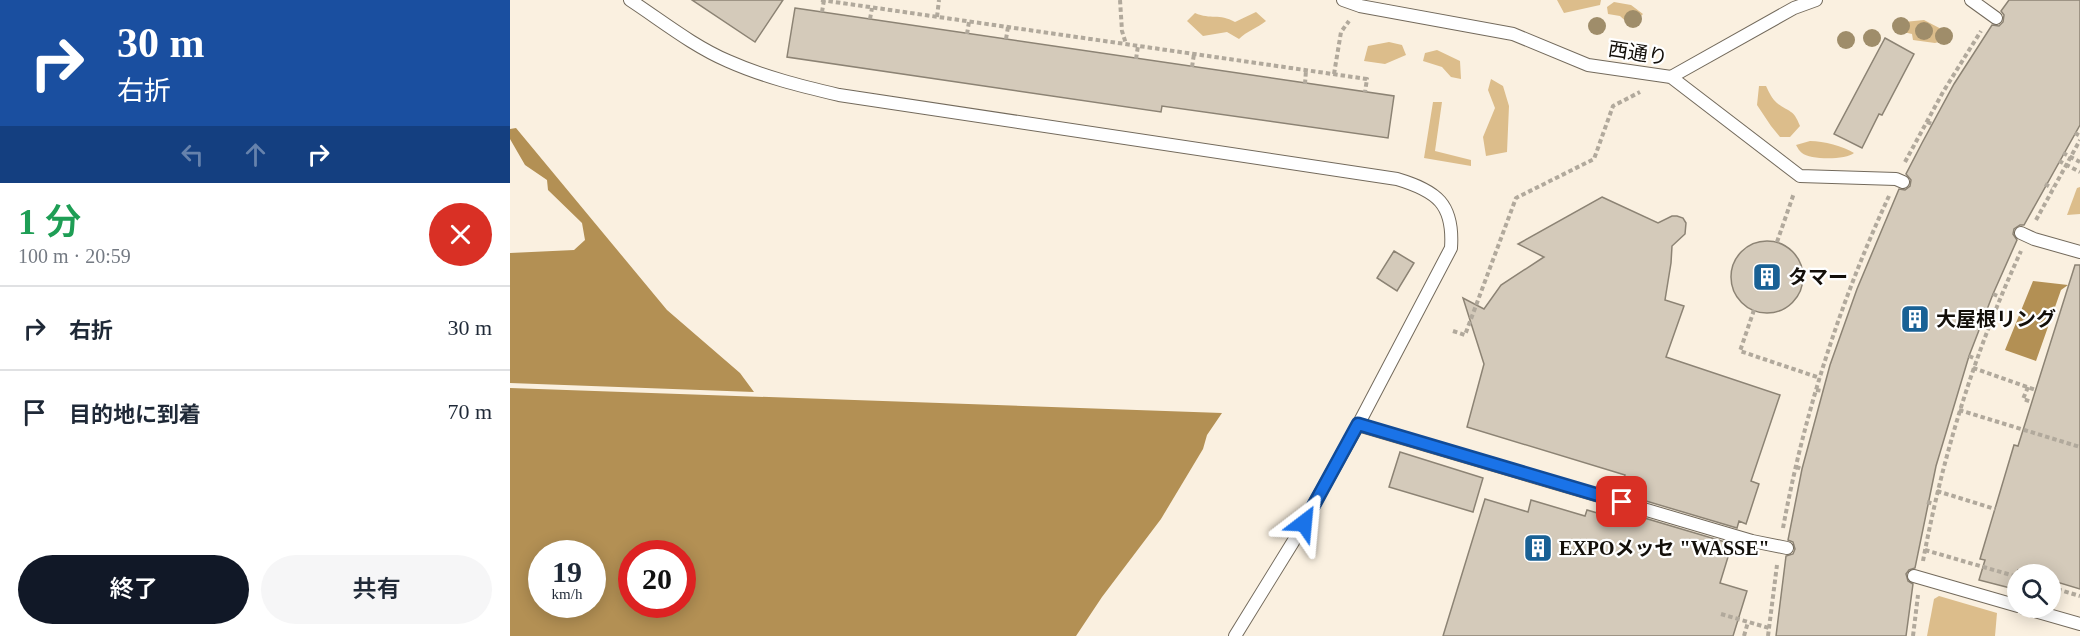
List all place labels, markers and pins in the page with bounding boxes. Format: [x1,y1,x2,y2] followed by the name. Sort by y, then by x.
[1751,261,1783,293] building icon: タマー
[1788,266,1848,288] place label: タマー
[1899,303,1931,335] building icon: 大屋根リング
[1936,308,2056,330] place label: 大屋根リング
[1596,476,1647,527] pin
[1522,532,1554,564] building icon: EXPOメッセ "WASSE"
[1559,537,1770,559] place label: EXPOメッセ "WASSE"

